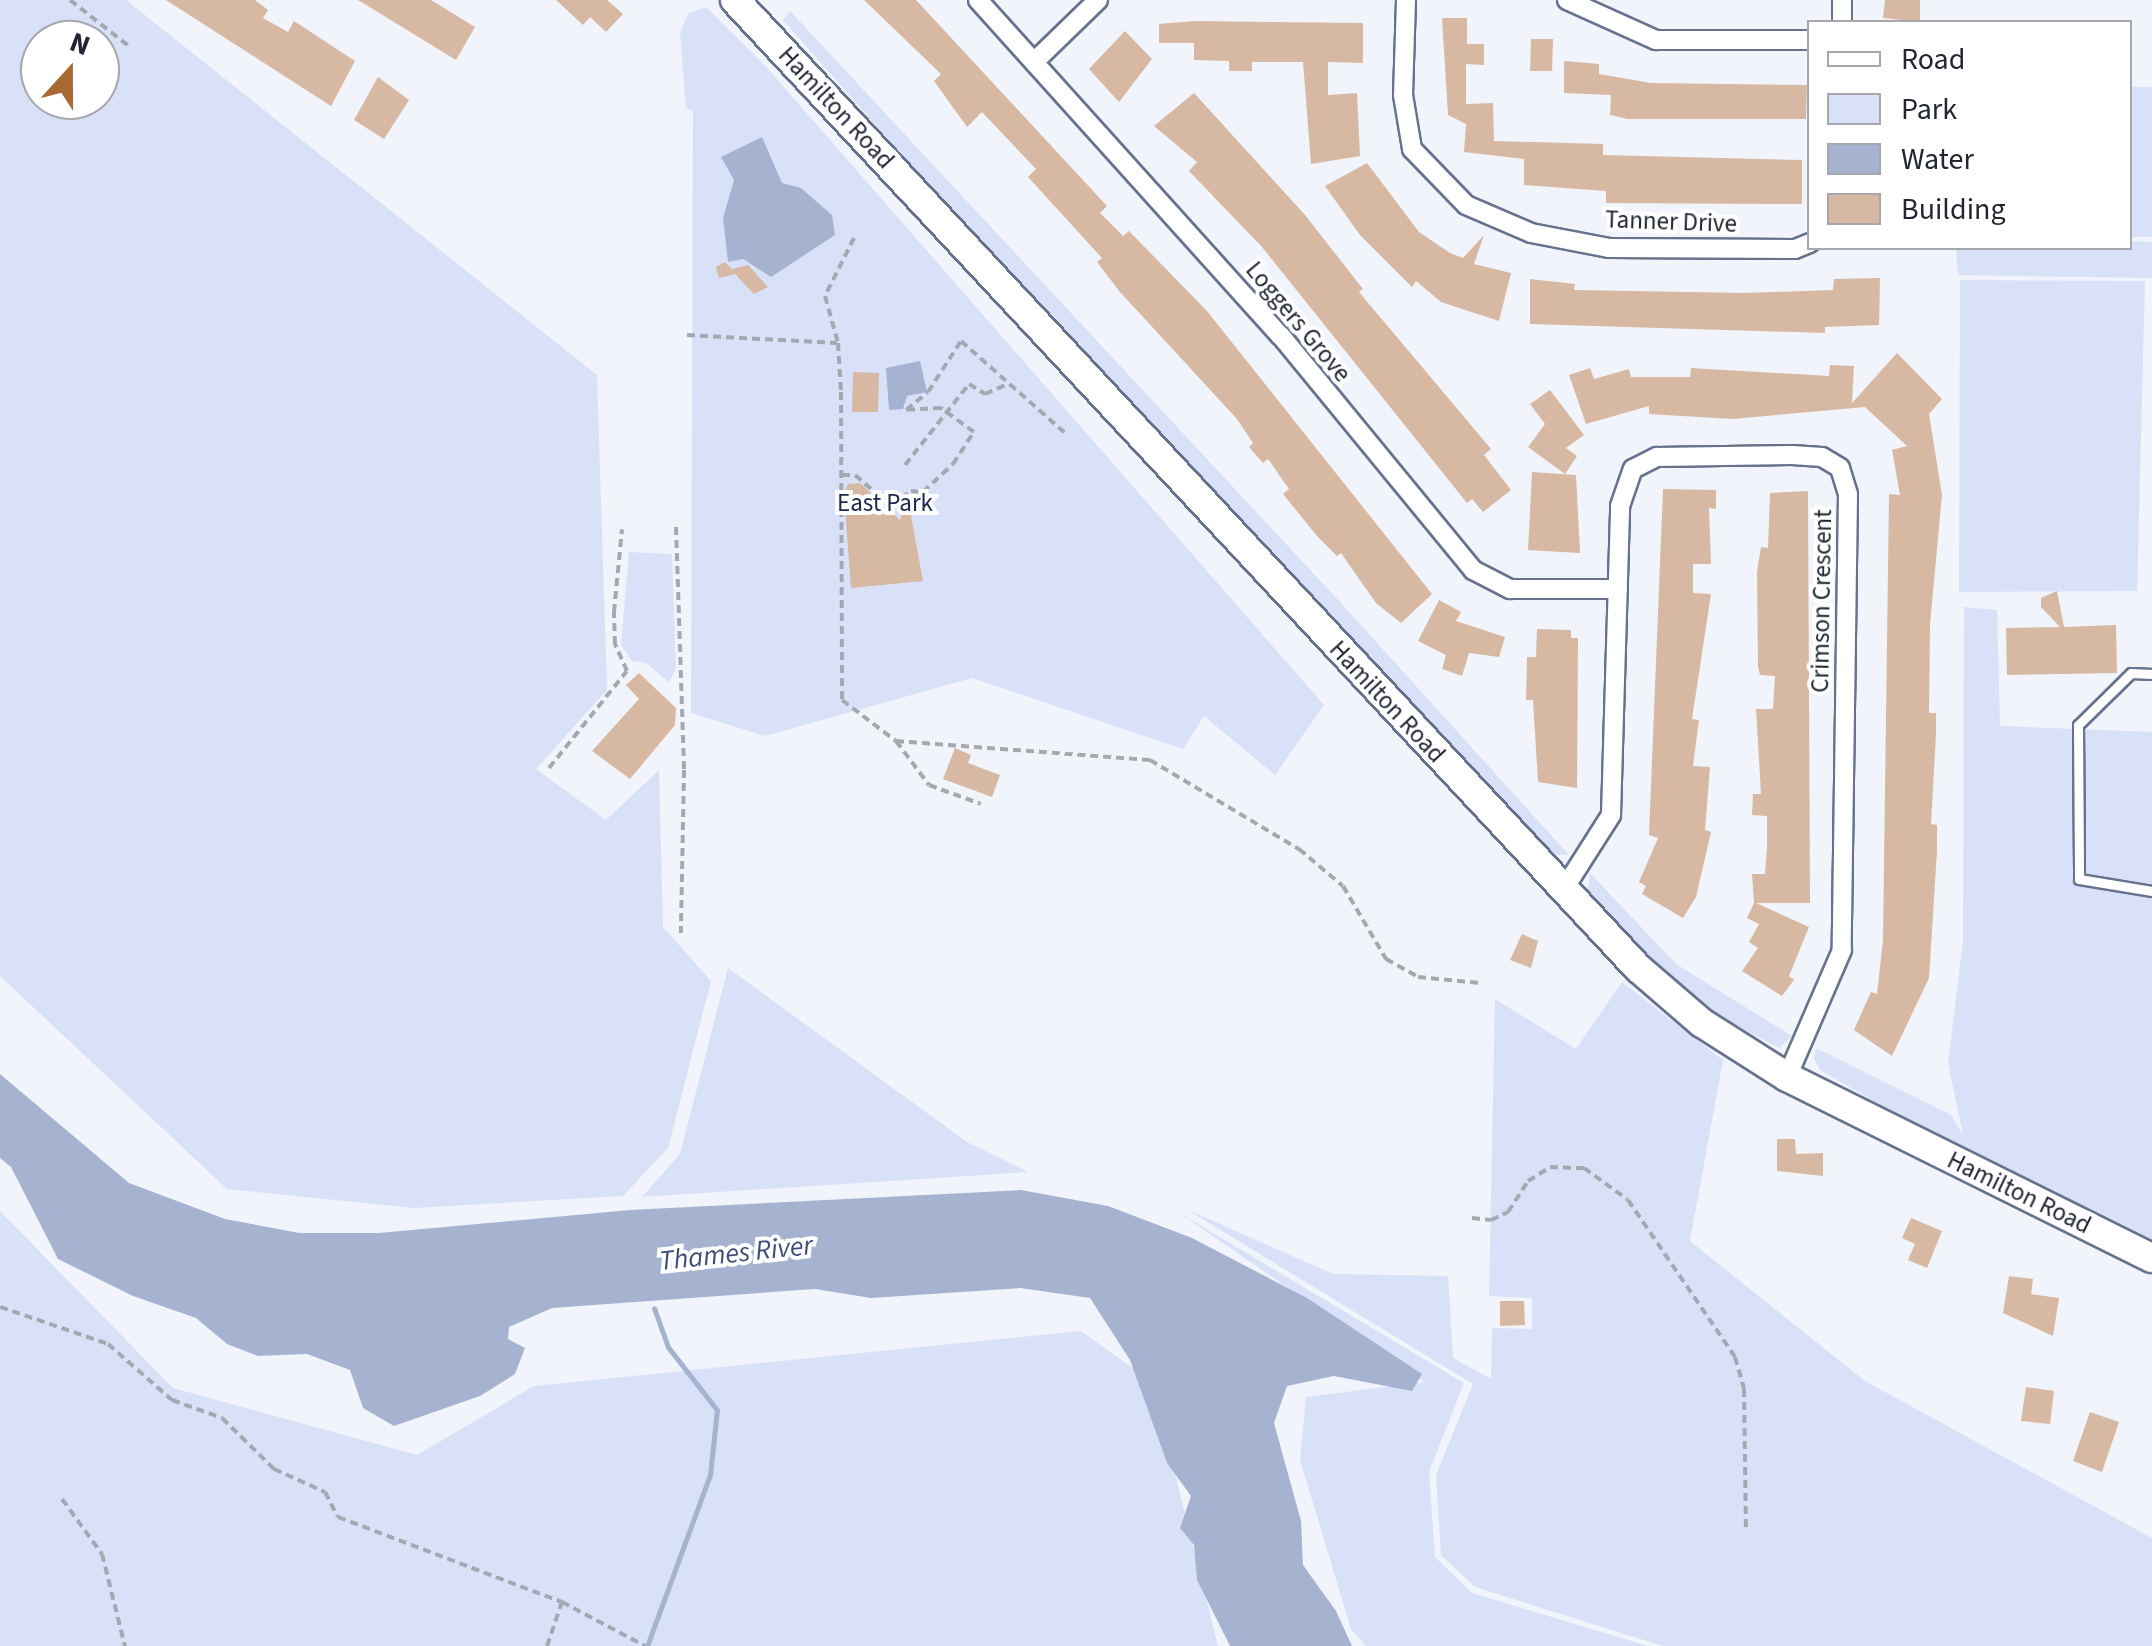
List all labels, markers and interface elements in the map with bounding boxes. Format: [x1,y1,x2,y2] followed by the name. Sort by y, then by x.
[20,20,120,120] north arrow
[1807,20,2132,250] legend
[64,22,96,66] text: N
[1901,38,1965,81] text: Road
[772,41,900,175] street label: Hamilton Road
[1901,88,1957,131] text: Park
[1901,138,1974,181] text: Water
[1901,188,2006,231] text: Building
[1605,205,1737,239] street label: Tanner Drive
[1239,256,1357,388] street label: Loggers Grove
[837,488,933,518] park label: East Park
[1805,509,1839,693] street label: Crimson Crescent
[1323,635,1451,769] street label: Hamilton Road
[1942,1145,2096,1241] street label: Hamilton Road
[658,1228,814,1278] water label: Thames River

